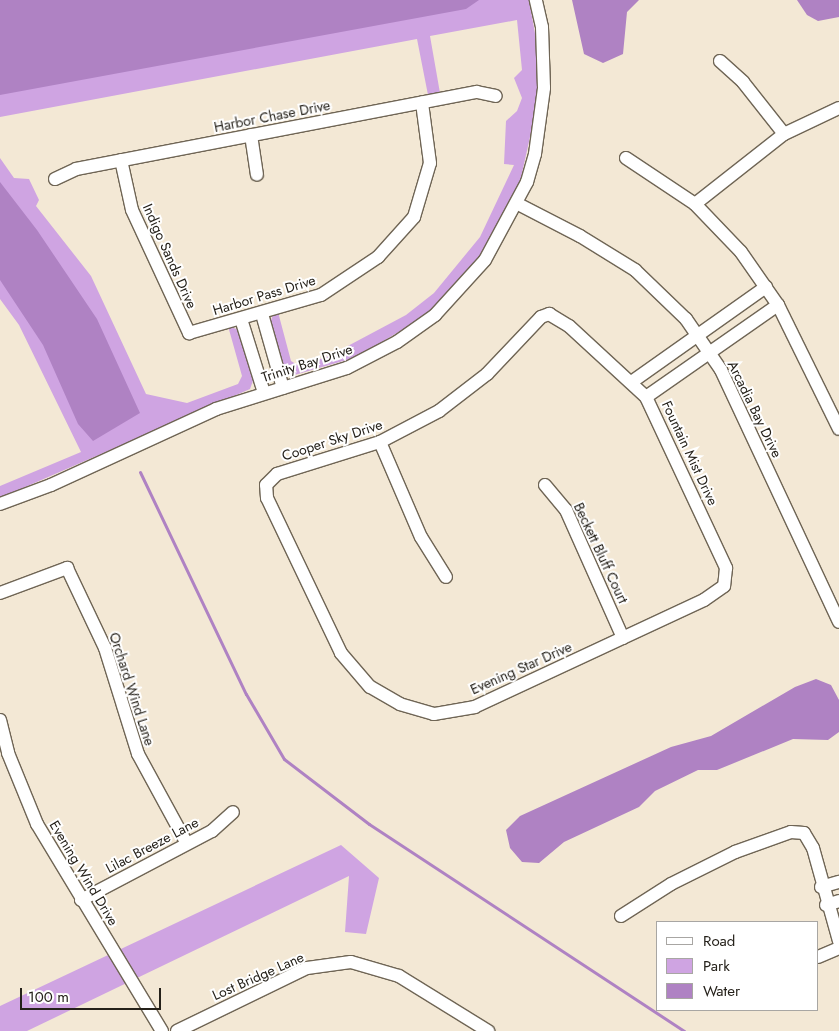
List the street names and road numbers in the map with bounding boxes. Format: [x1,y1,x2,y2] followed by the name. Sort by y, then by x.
[212,96,332,136] street label: Harbor Chase Drive
[139,201,201,311] street label: Indigo Sands Drive
[210,271,318,319] street label: Harbor Pass Drive
[259,340,355,386] street label: Trinity Bay Drive
[724,358,786,460] street label: Arcadia Bay Drive
[658,398,722,508] street label: Fountain Mist Drive
[280,416,384,464] street label: Cooper Sky Drive
[570,500,632,606] street label: Beckett Bluff Court
[106,630,158,748] street label: Orchard Wind Lane
[468,638,574,698] street label: Evening Star Drive
[103,813,201,877] street label: Lilac Breeze Lane
[46,817,122,929] street label: Evening Wind Drive
[210,948,306,1004] street label: Lost Bridge Lane

